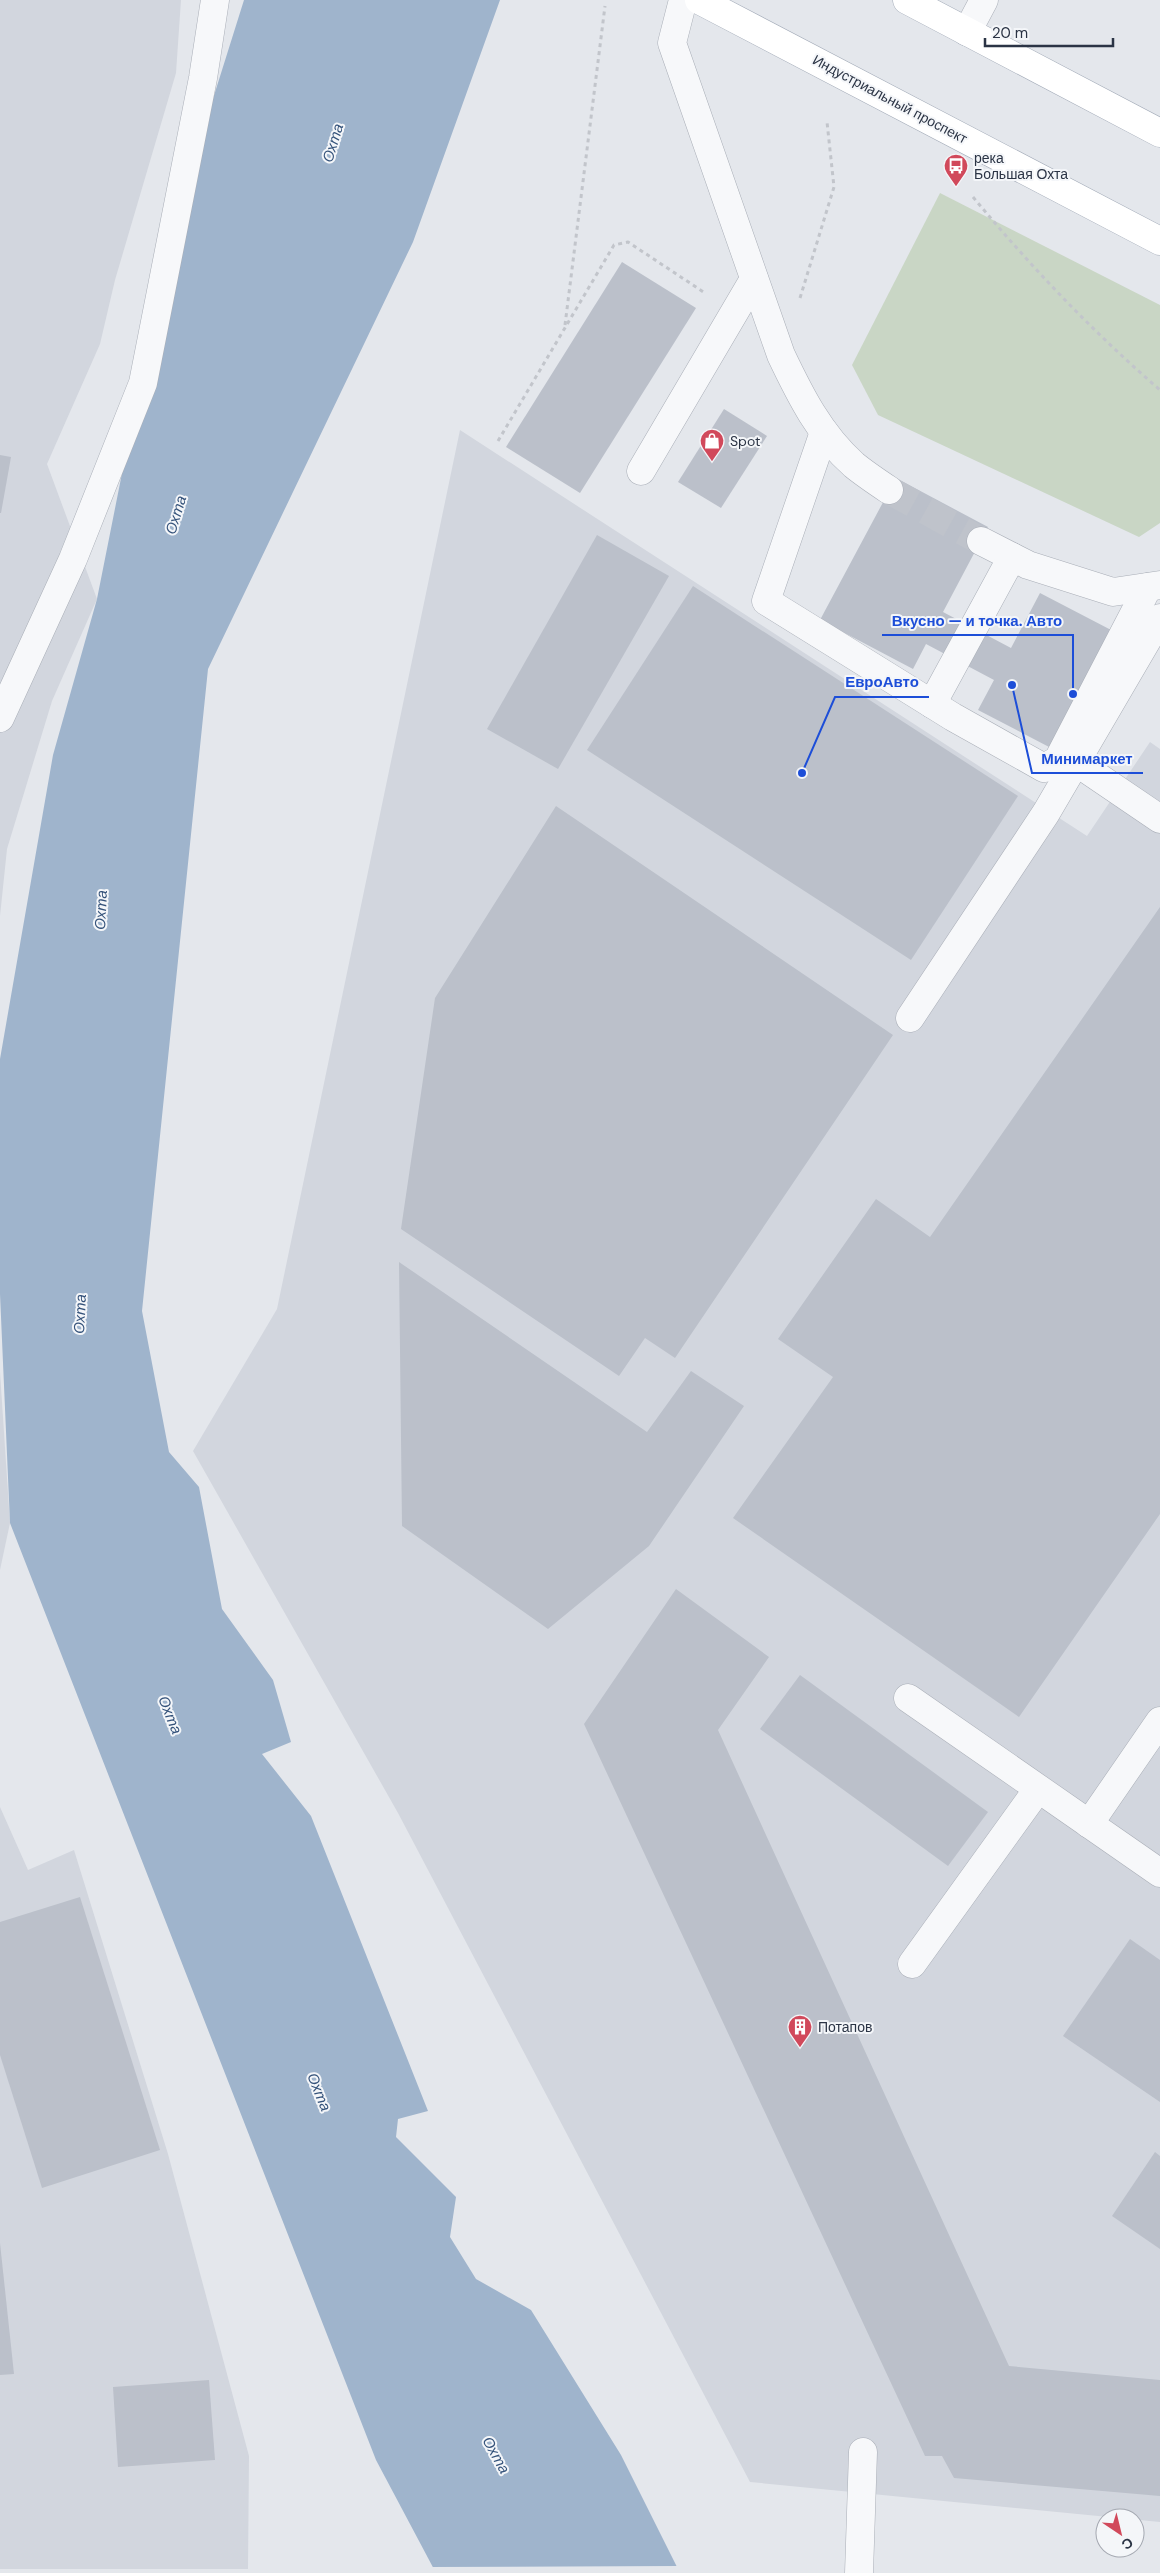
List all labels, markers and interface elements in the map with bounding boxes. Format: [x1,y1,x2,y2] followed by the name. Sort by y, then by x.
[985,15,1112,47] scale bar
[992,23,1028,43] text: 20 m
[810,51,971,148] street label: Индустриальный проспект
[318,121,348,165] water label: Охта
[974,149,1068,183] place label: река Большая Охта
[943,153,969,187] bus stop icon: река Большая Охта
[699,428,725,462] shop icon: Spot
[730,432,760,450] place label: Spot
[161,493,191,537] water label: Охта
[882,605,1073,635] callout: Вкусно — и точка. Авто
[892,611,1062,631] text: Вкусно — и точка. Авто
[835,667,929,697] callout: ЕвроАвто
[845,672,919,692] text: ЕвроАвто
[1032,743,1143,773] callout: Минимаркет
[1041,749,1133,769] text: Минимаркет
[90,890,112,930] water label: Охта
[69,1294,91,1334] water label: Охта
[153,1693,187,1737] water label: Охта
[787,2014,813,2048] building icon: Потапов
[818,2018,872,2036] place label: Потапов
[302,2070,336,2114] water label: Охта
[478,2433,514,2477] water label: Охта
[1095,2508,1145,2558] north arrow
[1118,2533,1137,2554] text: С

